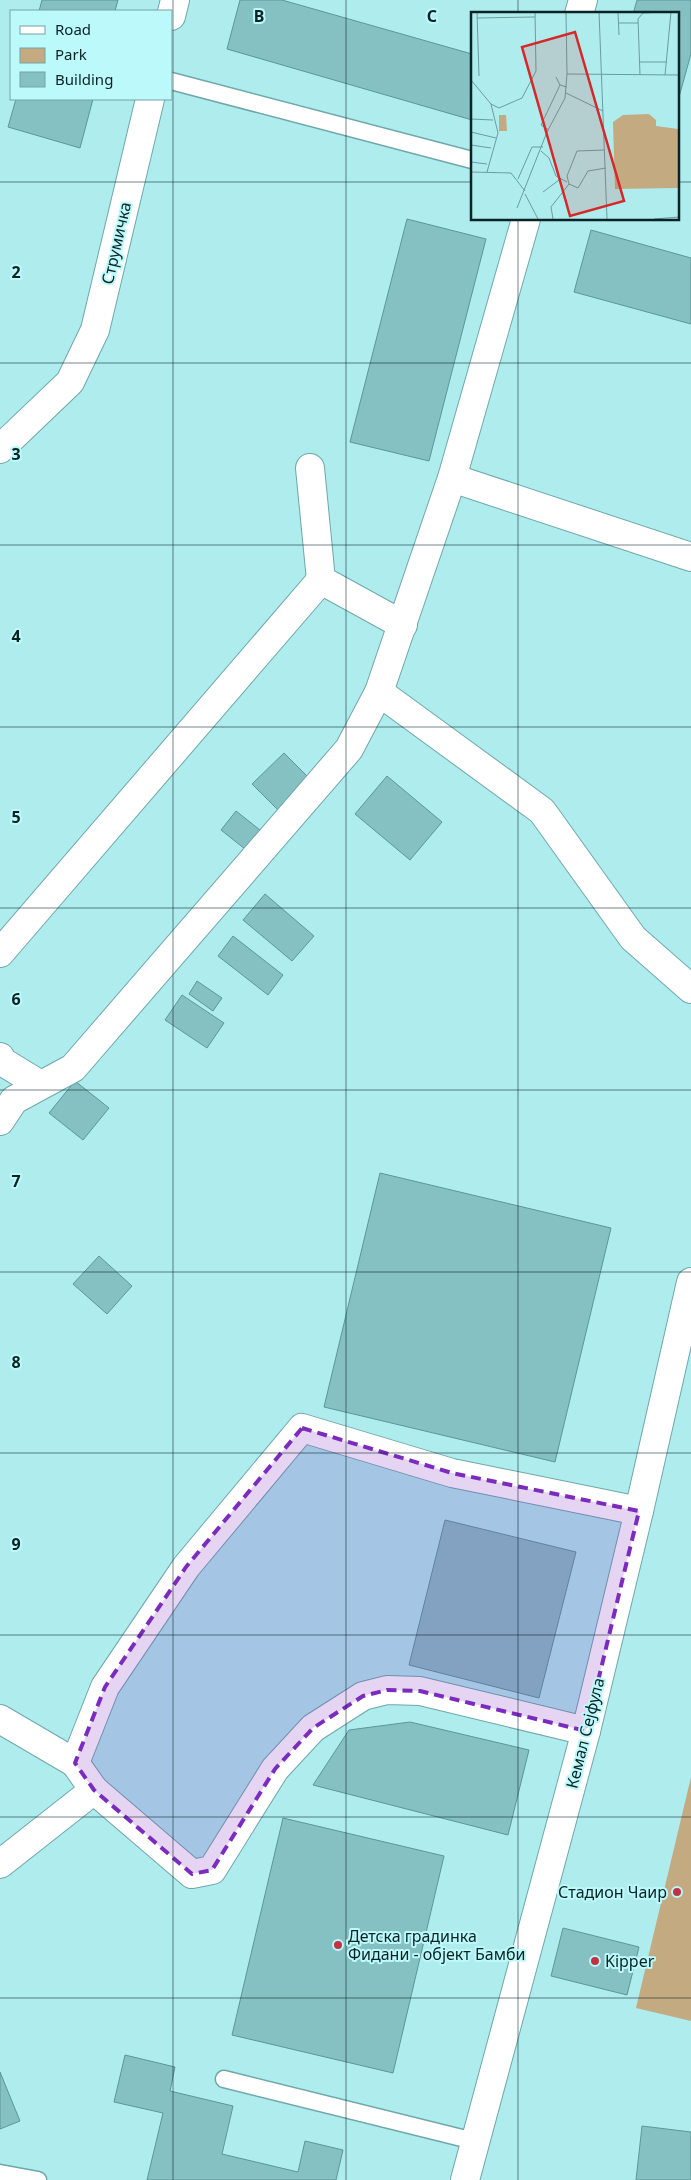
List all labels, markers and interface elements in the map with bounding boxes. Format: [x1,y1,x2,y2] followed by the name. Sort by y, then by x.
[254,5,264,27] text: B
[427,5,437,27] text: C
[10,10,172,100] legend
[471,12,678,220] inset map
[55,19,91,39] text: Road
[55,44,87,64] text: Park
[55,69,113,89] text: Building
[96,200,136,286] street label: Струмичка
[11,261,21,283] text: 2
[11,443,21,465] text: 3
[11,625,21,647] text: 4
[11,806,21,828] text: 5
[11,988,21,1010] text: 6
[11,1170,21,1192] text: 7
[11,1351,21,1373] text: 8
[11,1533,21,1555] text: 9
[561,1675,609,1791] street label: Кемал Сејфула
[558,1881,667,1903] place label: Стадион Чаир
[671,1886,683,1898] marker: Стадион Чаир
[348,1925,525,1965] place label: Детска градинка Фидани - објект Бамби
[332,1939,344,1951] marker: Детска градинка Фидани - објект Бамби
[605,1950,655,1972] place label: Kipper
[589,1955,601,1967] marker: Kipper

